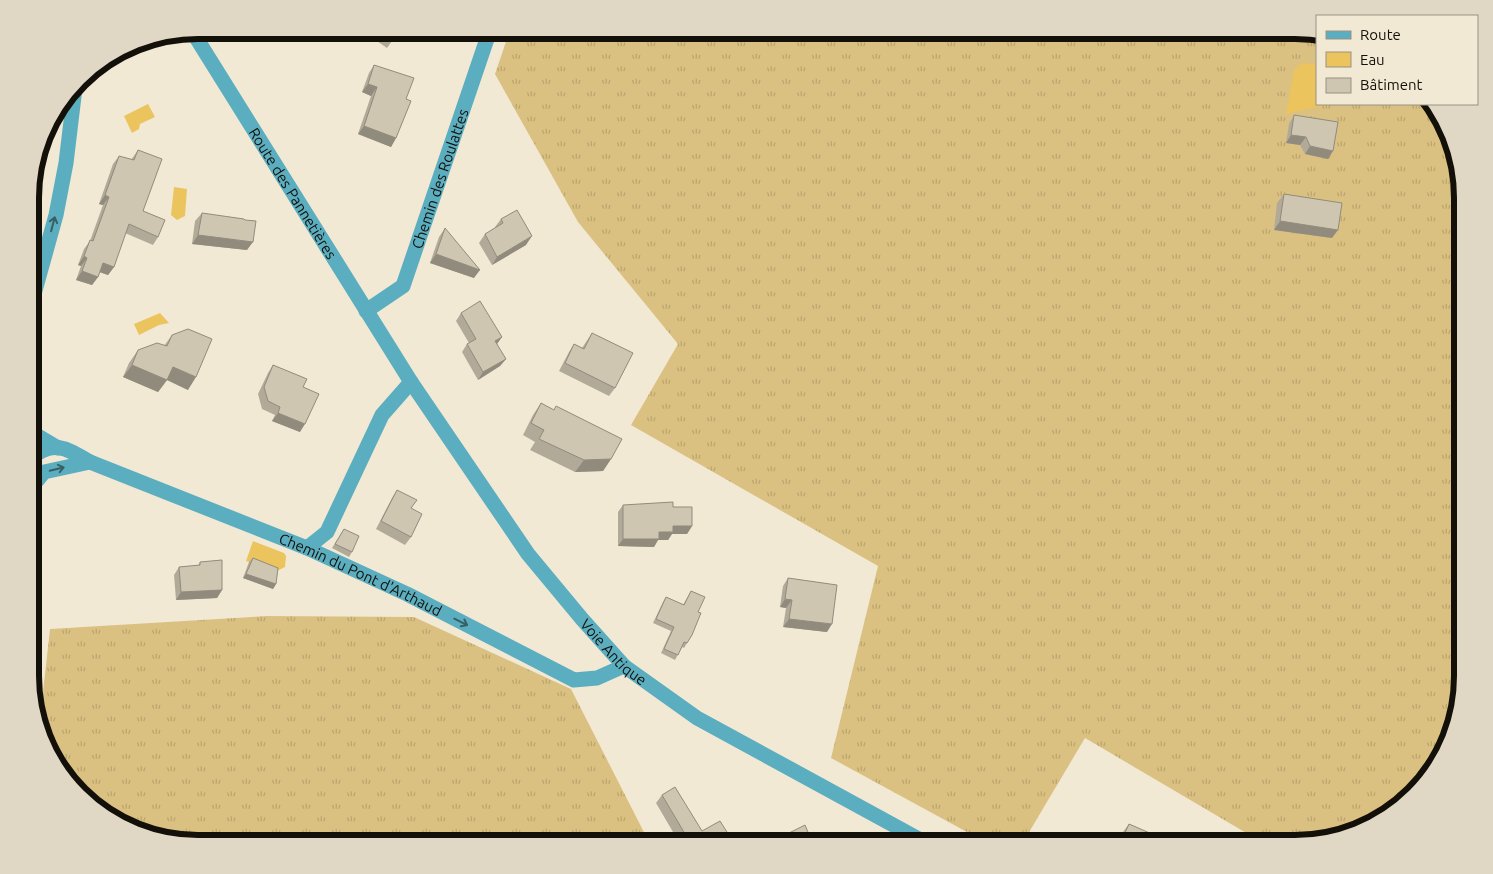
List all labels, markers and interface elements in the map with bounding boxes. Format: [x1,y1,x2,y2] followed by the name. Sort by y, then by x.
[1316,15,1478,105] legend
[1360,26,1401,43] text: Route
[1360,51,1385,68] text: Eau
[1360,76,1423,93] text: Bâtiment
[408,107,471,251] street label: Chemin des Roulattes
[246,124,340,262] street label: Route des Pannetières
[49,217,59,233] one-way arrow
[49,464,65,473] one-way arrow
[277,529,445,619] street label: Chemin du Pont d'Arthaud
[577,615,650,688] street label: Voie Antique
[453,618,468,627] one-way arrow

